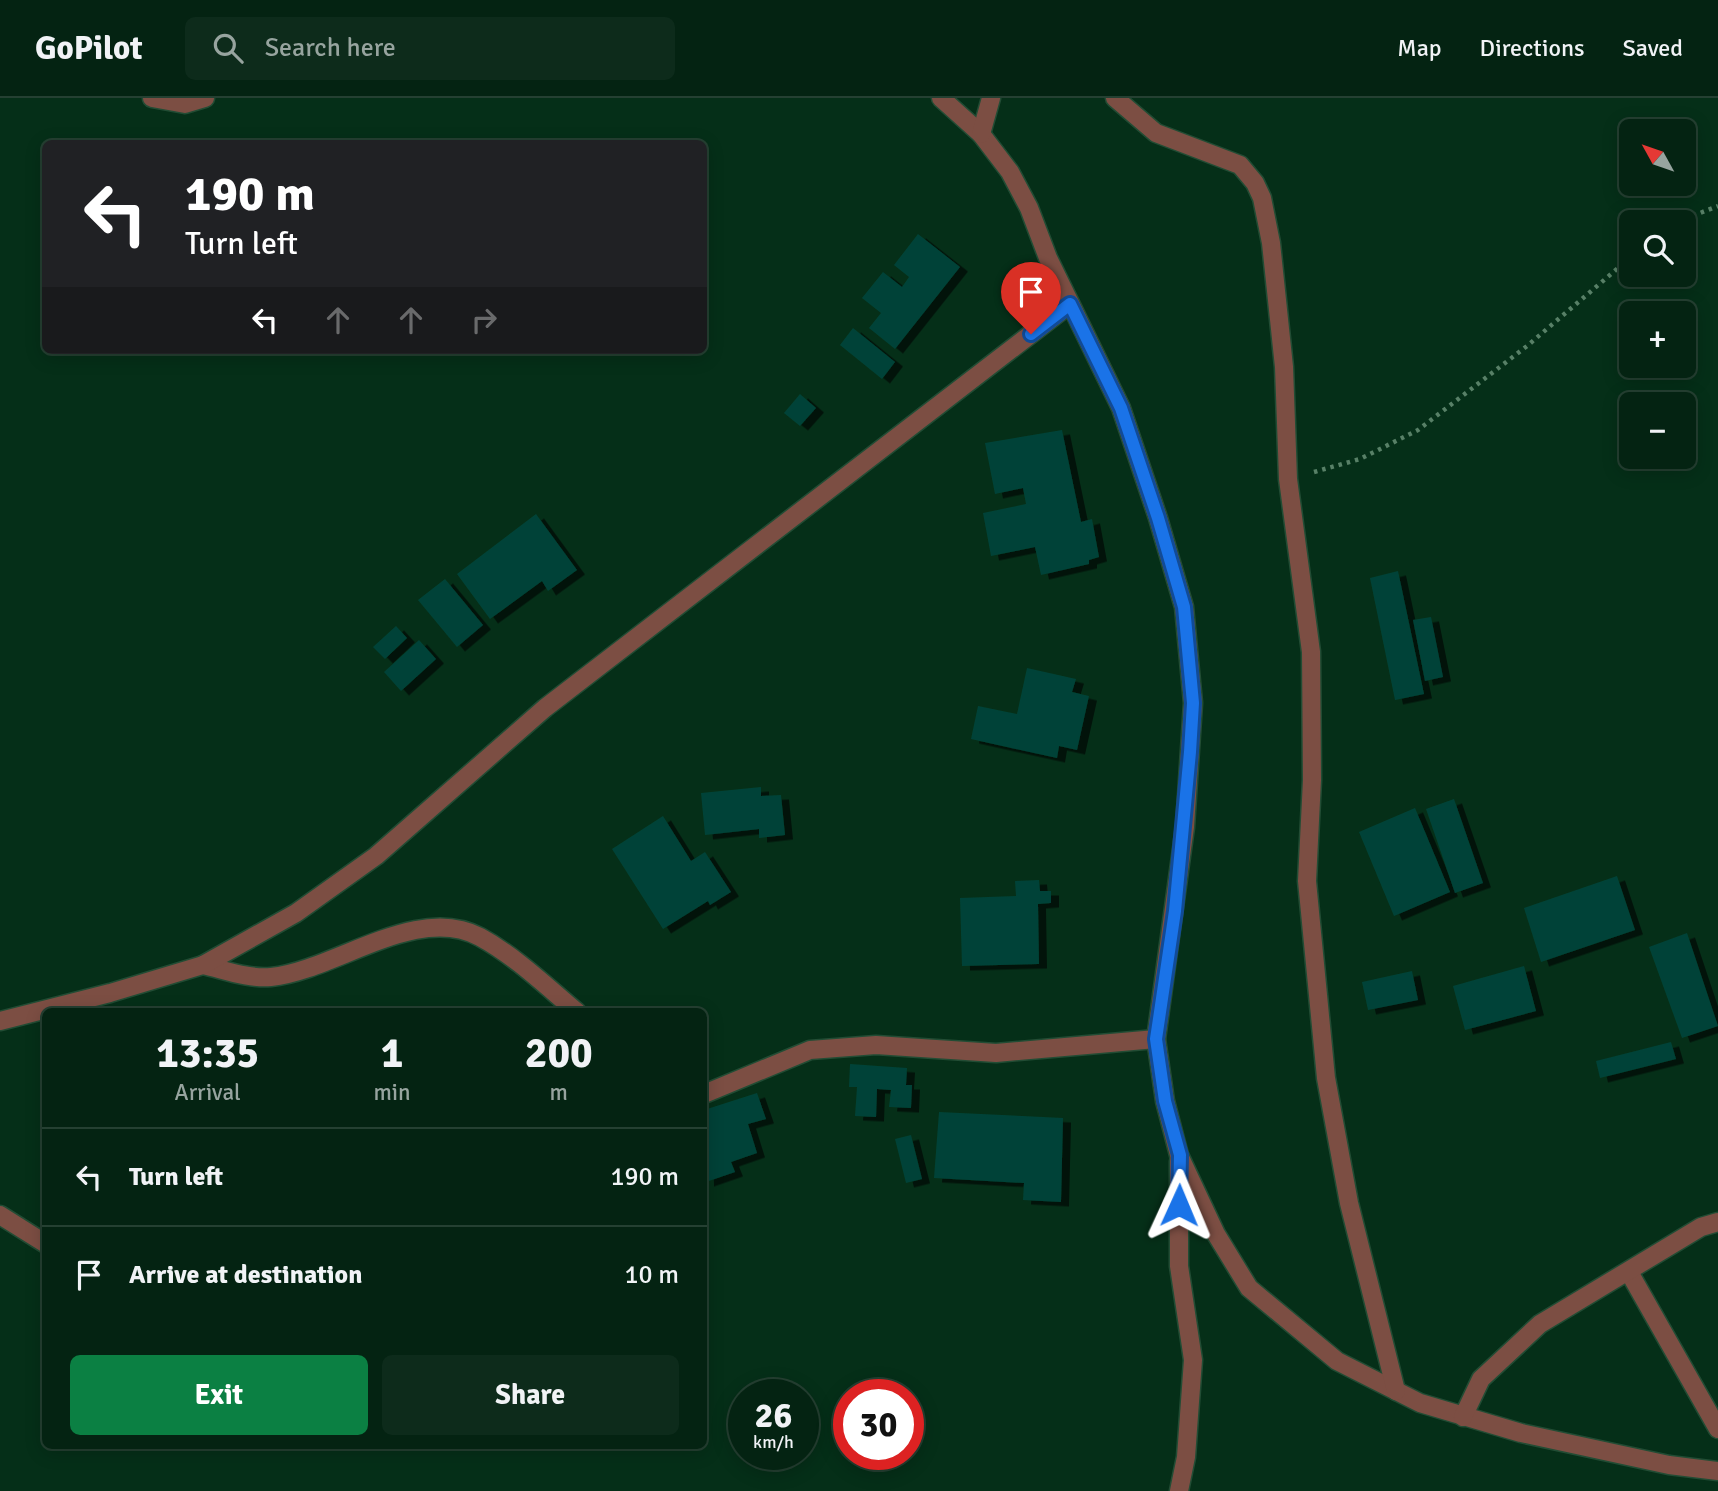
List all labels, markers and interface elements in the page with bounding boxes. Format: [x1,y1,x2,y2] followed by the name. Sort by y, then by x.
[185,17,675,80] search box
[35,28,143,69] text: GoPilot
[209,29,247,67] icon: search
[265,32,396,64] text: Search here
[1397,33,1442,63] text: Map
[1480,33,1585,63] text: Directions
[1623,33,1683,63] text: Saved
[1619,119,1696,196] north arrow
[1619,119,1696,469] map controls
[185,164,315,224] text: 190 m
[70,168,161,259] icon: left
[1619,210,1696,287] button: search
[185,224,298,263] text: Turn left
[1001,262,1061,334] pin
[1012,273,1050,311] icon: arrive
[246,301,284,339] icon: left
[319,301,357,339] icon: ahead
[392,301,430,339] icon: ahead
[465,301,503,339] icon: right
[1619,301,1696,378] button: +
[1619,392,1696,469] button: −
[156,1028,259,1079] text: 13:35
[381,1028,403,1079] text: 1
[525,1028,593,1079] text: 200
[175,1078,241,1107] text: Arrival
[373,1078,411,1107] text: min
[550,1078,568,1107] text: m
[70,1158,108,1196] icon: left
[129,1161,223,1193] text: Turn left
[610,1161,679,1193] text: 190 m
[1142,1168,1216,1242] position arrow
[70,1256,108,1294] icon: arrive
[129,1259,362,1291] text: Arrive at destination
[624,1259,679,1291] text: 10 m
[70,1355,368,1435] button: Exit
[382,1355,679,1435] button: Share
[833,1379,924,1470] speed limit sign: 30
[755,1394,792,1437] text: 26
[753,1431,794,1453] text: km/h

